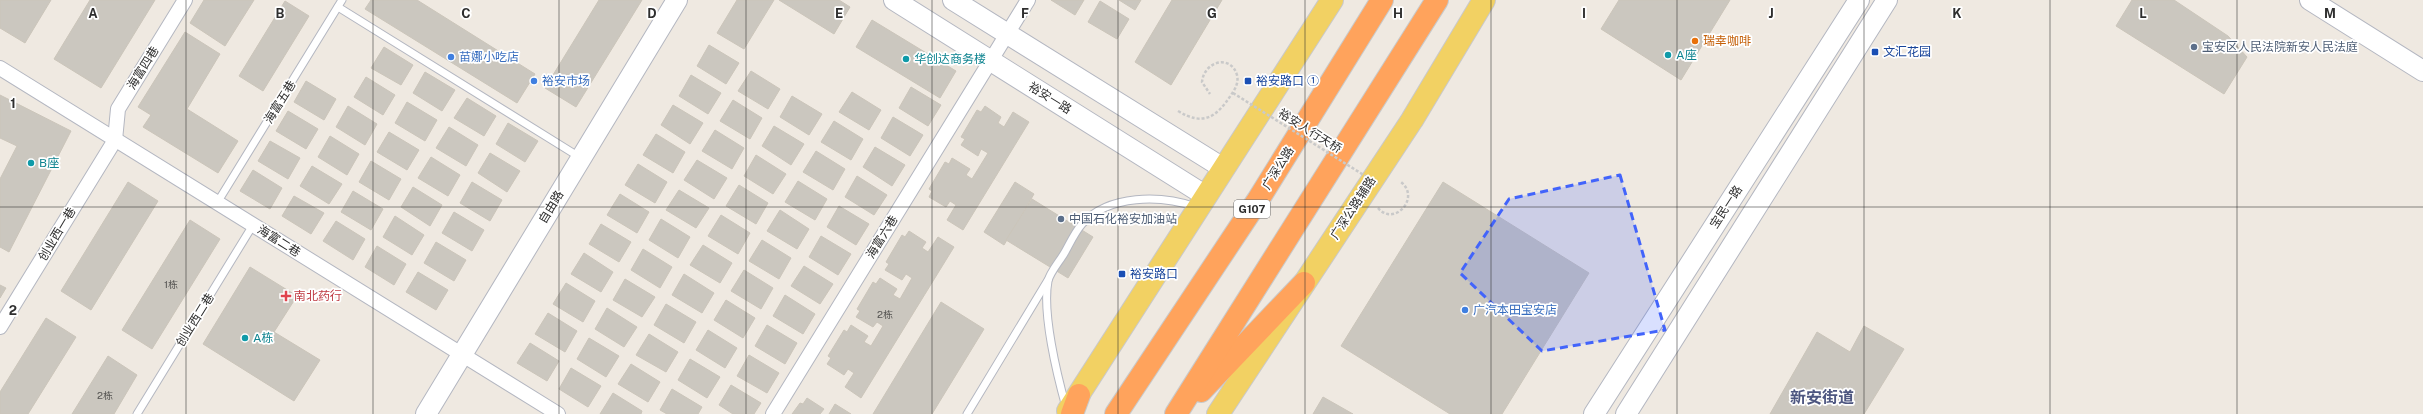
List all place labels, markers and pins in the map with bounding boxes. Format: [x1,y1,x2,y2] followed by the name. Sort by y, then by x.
[1703,34,1751,48] place label: 瑞幸咖啡
[1690,36,1700,46] marker: 瑞幸咖啡
[2202,40,2358,54] place label: 宝安区人民法院新安人民法庭
[2189,42,2199,52] marker: 宝安区人民法院新安人民法庭
[1883,45,1931,59] place label: 文汇花园
[1870,47,1880,57] marker: 文汇花园
[1676,48,1697,62] place label: A座
[459,50,519,64] place label: 苗娜小吃店
[1663,50,1673,60] marker: A座
[446,52,456,62] marker: 苗娜小吃店
[914,52,986,66] place label: 华创达商务楼
[901,54,911,64] marker: 华创达商务楼
[542,74,590,88] place label: 裕安市场
[1256,74,1319,88] place label: 裕安路口 ①
[529,76,539,86] marker: 裕安市场
[1243,76,1253,86] marker: 裕安路口 ①
[39,156,59,170] place label: B座
[26,158,36,168] marker: B座
[1069,212,1177,226] place label: 中国石化裕安加油站
[1056,214,1066,224] marker: 中国石化裕安加油站
[1130,267,1178,281] place label: 裕安路口
[1117,269,1127,279] marker: 裕安路口
[294,289,342,303] place label: 南北药行
[281,291,291,301] marker: 南北药行
[1473,303,1557,317] place label: 广汽本田宝安店
[1460,305,1470,315] marker: 广汽本田宝安店
[253,331,274,345] place label: A栋
[240,333,250,343] marker: A栋

